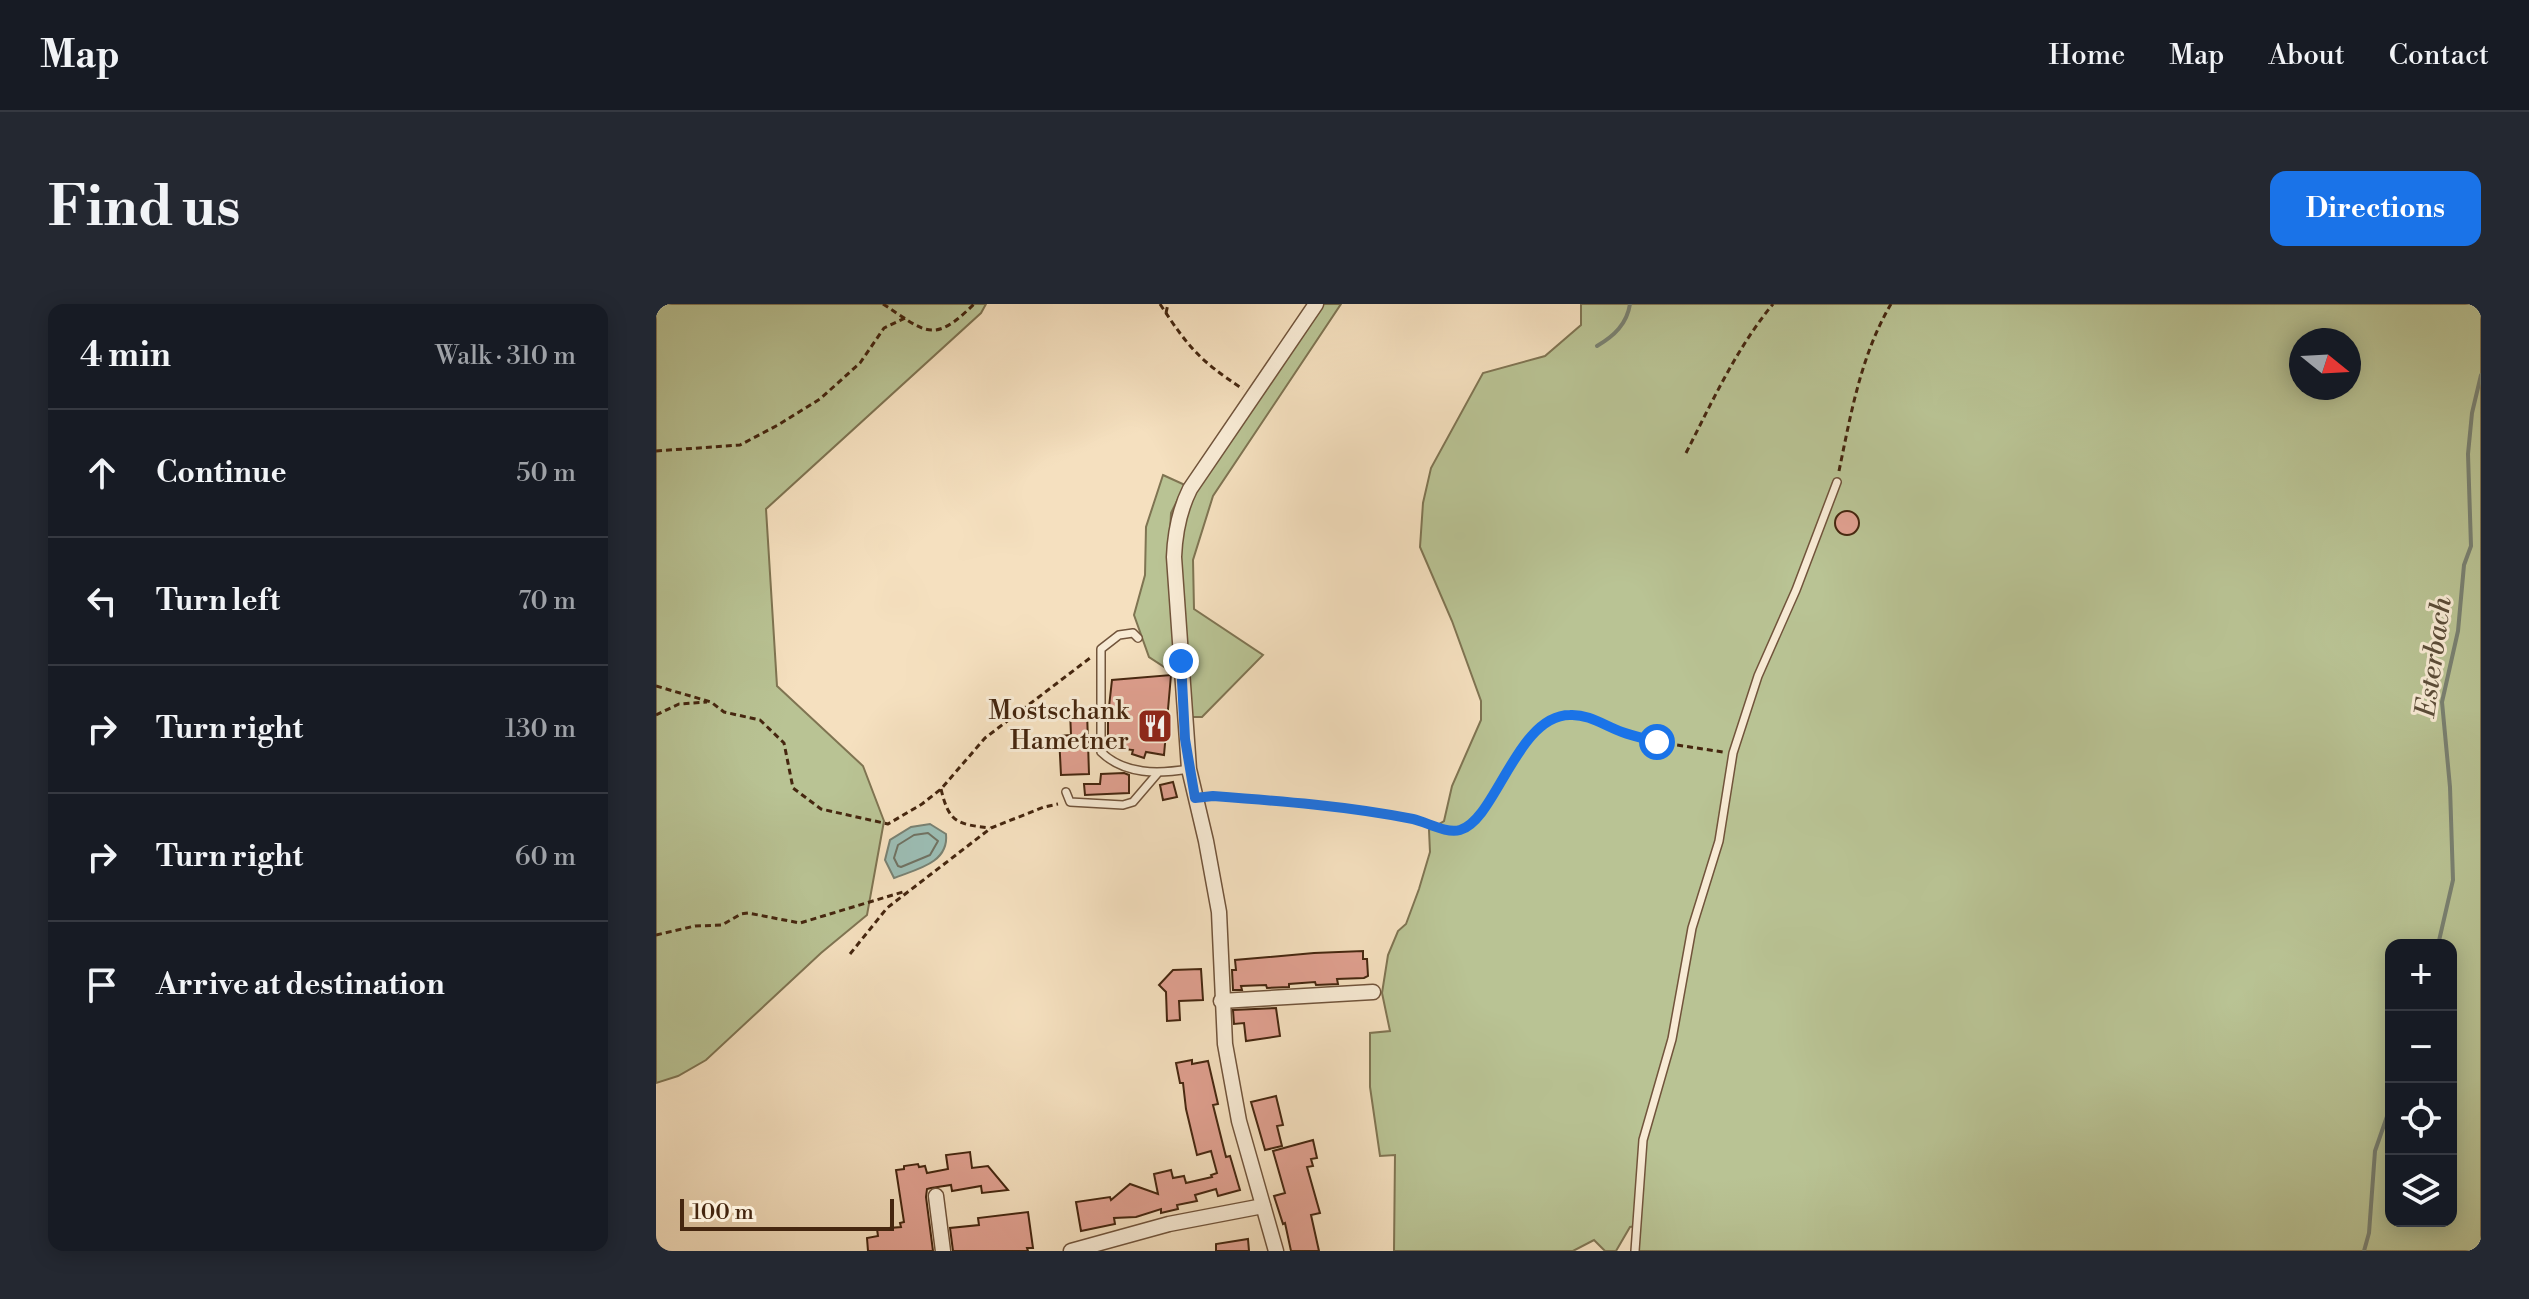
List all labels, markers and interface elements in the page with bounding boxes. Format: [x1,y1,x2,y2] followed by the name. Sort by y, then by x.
[40,32,120,79] text: Map
[2049,38,2125,73] text: Home
[2169,38,2224,73] text: Map
[2268,38,2345,73] text: About
[2389,38,2489,73] text: Contact
[2270,171,2481,246] button: Directions
[48,173,241,243] text: Find us
[2289,328,2361,400] north arrow
[80,335,171,377] text: 4 min
[435,340,576,372] text: Walk · 310 m
[80,451,124,495] icon: ahead
[156,454,287,492] text: Continue
[516,457,576,489] text: 50 m
[80,579,124,623] icon: left
[156,582,280,620] text: Turn left
[518,585,576,617] text: 70 m
[2408,594,2460,721] water label: Esterbach
[1163,643,1199,679] route end
[989,695,1130,757] place label: Mostschank Hametner
[80,707,124,751] icon: right
[1136,707,1174,745] restaurant icon: Mostschank Hametner
[156,710,303,748] text: Turn right
[505,713,576,745] text: 130 m
[1639,724,1675,760] route start
[80,835,124,879] icon: right
[156,838,303,876] text: Turn right
[515,841,576,873] text: 60 m
[2385,939,2457,1227] map controls
[2385,939,2457,1011] button: +
[80,963,124,1007] icon: arrive
[156,966,445,1004] text: Arrive at destination
[2385,1011,2457,1083] button: −
[2385,1083,2457,1155] button: locate
[2385,1155,2457,1227] button: layers
[680,1195,894,1231] scale bar
[692,1199,754,1226] text: 100 m

